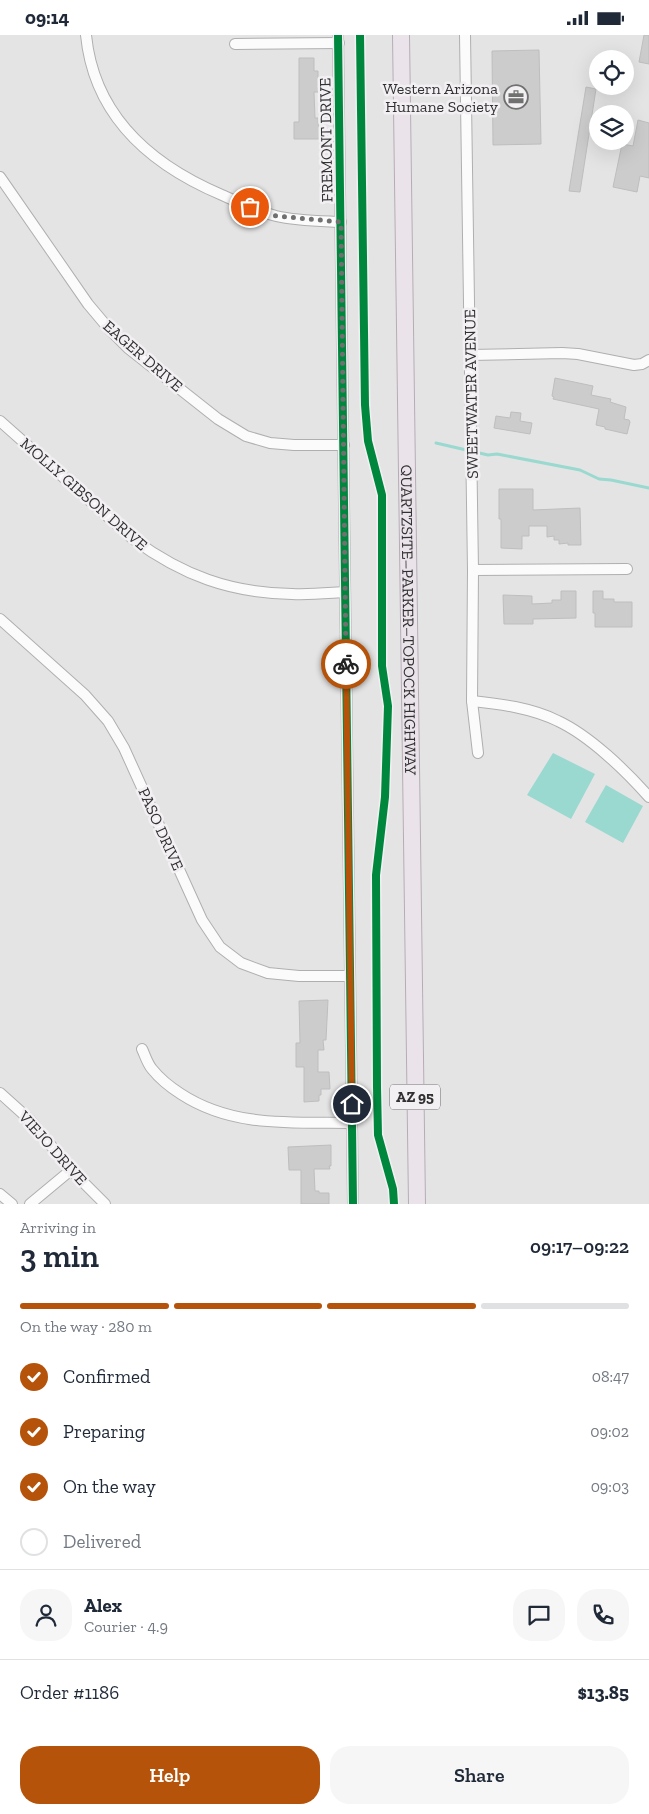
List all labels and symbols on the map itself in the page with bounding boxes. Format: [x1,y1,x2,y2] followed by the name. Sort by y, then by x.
[315,78,337,202] street label: FREMONT DRIVE
[383,79,499,116] place label: Western Arizona Humane Society
[503,84,529,110] office icon: Western Arizona Humane Society
[229,186,271,228] pin
[460,309,482,479] street label: SWEETWATER AVENUE
[99,316,187,396] street label: EAGER DRIVE
[17,434,151,554] street label: MOLLY GIBSON DRIVE
[397,465,421,775] street label: QUARTZSITE–PARKER–TOPOCK HIGHWAY
[321,639,371,689] courier
[134,785,188,873] street label: PASO DRIVE
[331,1083,373,1125] pin
[390,1085,440,1109] road number: AZ 95
[14,1106,91,1189] street label: VIEJO DRIVE

